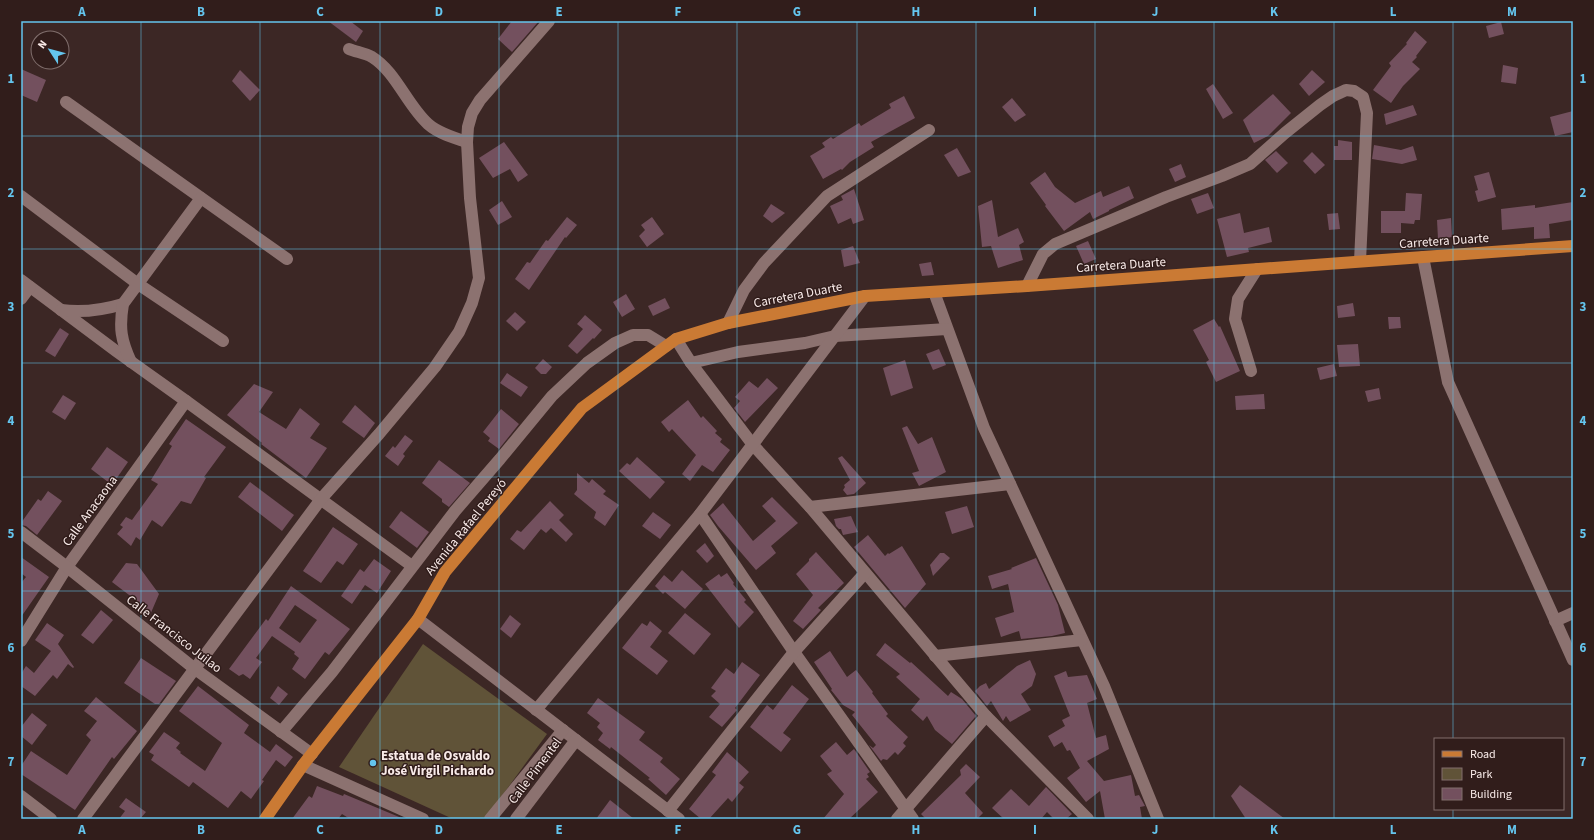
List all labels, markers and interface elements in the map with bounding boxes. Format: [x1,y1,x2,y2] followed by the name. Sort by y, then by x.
[77,3,86,21] text: A
[197,3,205,21] text: B
[316,3,324,21] text: C
[435,3,443,21] text: D
[555,3,563,21] text: E
[675,3,682,21] text: F
[793,3,801,21] text: G
[912,3,920,21] text: H
[1033,3,1037,21] text: I
[1152,3,1158,21] text: J
[1270,3,1279,21] text: K
[1390,3,1397,21] text: L
[1507,3,1517,21] text: M
[30,30,70,70] north arrow
[34,37,51,52] text: N
[8,70,15,88] text: 1
[1580,70,1587,88] text: 1
[8,184,15,202] text: 2
[1580,184,1587,202] text: 2
[1398,229,1490,253] street label: Carretera Duarte
[1075,253,1167,277] street label: Carretera Duarte
[752,278,844,312] street label: Carretera Duarte
[8,298,15,316] text: 3
[1580,298,1587,316] text: 3
[8,412,15,430] text: 4
[1580,412,1587,430] text: 4
[58,472,122,550] street label: Calle Anacaona
[421,475,511,579] street label: Avenida Rafael Pereyó
[8,525,15,543] text: 5
[1580,525,1587,543] text: 5
[122,591,226,677] street label: Calle Francisco Juilao
[8,639,15,657] text: 6
[1580,639,1587,657] text: 6
[504,734,566,808] street label: Calle Pimentel
[1434,738,1564,810] legend
[1470,746,1496,763] text: Road
[381,747,494,780] place label: Estatua de Osvaldo José Virgil Pichardo
[8,753,15,771] text: 7
[1580,753,1587,771] text: 7
[368,758,378,768] marker: Estatua de Osvaldo José Virgil Pichardo
[1470,766,1492,783] text: Park
[1470,786,1512,803] text: Building
[77,821,86,839] text: A
[197,821,205,839] text: B
[316,821,324,839] text: C
[435,821,443,839] text: D
[555,821,563,839] text: E
[675,821,682,839] text: F
[793,821,801,839] text: G
[912,821,920,839] text: H
[1033,821,1037,839] text: I
[1152,821,1158,839] text: J
[1270,821,1279,839] text: K
[1390,821,1397,839] text: L
[1507,821,1517,839] text: M

